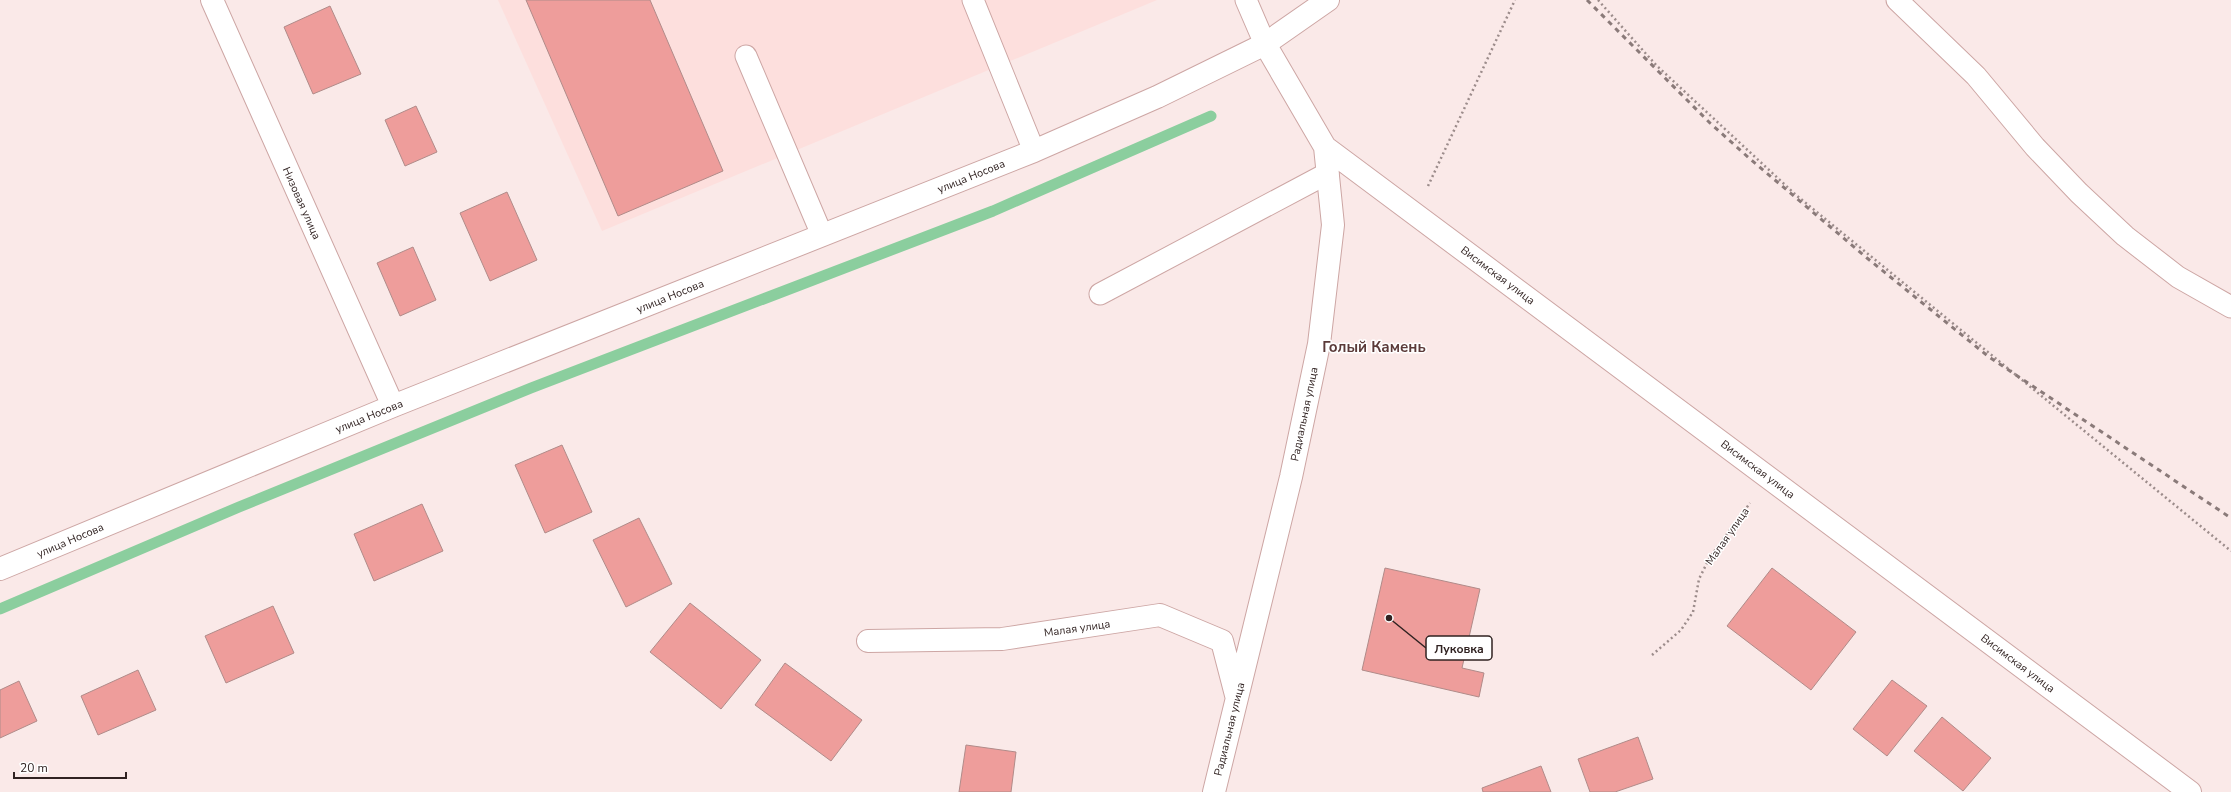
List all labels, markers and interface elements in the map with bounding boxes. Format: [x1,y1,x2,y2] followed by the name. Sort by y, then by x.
[935,156,1007,197] street label: улица Носова
[279,165,324,242] street label: Низовая улица
[1458,243,1538,308] street label: Висимская улица
[634,276,706,317] street label: улица Носова
[1322,337,1426,357] district label: Голый Камень
[1287,366,1322,462] street label: Радиальная улица
[333,396,405,437] street label: улица Носова
[1718,437,1798,502] street label: Висимская улица
[1702,504,1753,568] street label: Малая улица
[34,520,106,561] street label: улица Носова
[1043,616,1111,641] street label: Малая улица
[1978,631,2058,696] street label: Висимская улица
[1426,636,1492,660] callout: Луковка
[1434,641,1484,657] text: Луковка
[1211,681,1248,777] street label: Радиальная улица
[14,754,126,780] scale bar
[20,760,48,776] text: 20 m

